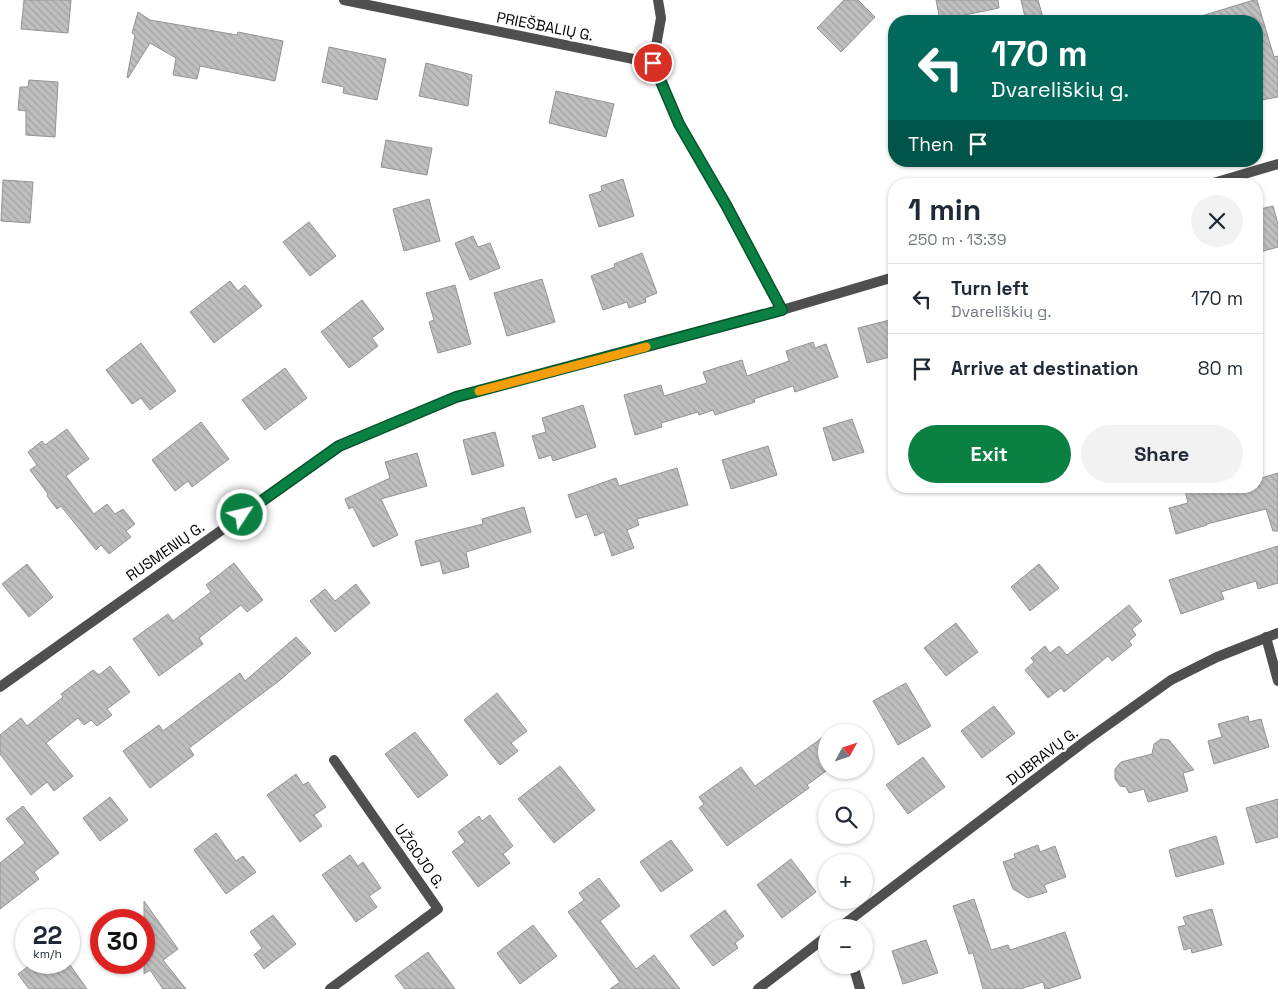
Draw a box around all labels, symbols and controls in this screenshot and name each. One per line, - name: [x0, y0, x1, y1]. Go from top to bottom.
- street label: PRIEŠBALIŲ G.: [495, 7, 595, 45]
- text: 170 m: [991, 32, 1088, 76]
- icon: left: [908, 35, 973, 100]
- pin: [632, 42, 674, 84]
- icon: arrive: [639, 49, 667, 77]
- text: Dvareliškių g.: [991, 75, 1129, 103]
- icon: arrive: [964, 130, 992, 158]
- text: Then: [908, 132, 954, 157]
- text: 1 min: [908, 190, 981, 229]
- button: close: [1191, 195, 1243, 247]
- text: 250 m · 13:39: [908, 229, 1006, 250]
- text: Turn left: [951, 276, 1029, 301]
- icon: left: [908, 285, 936, 313]
- text: 170 m: [1191, 286, 1243, 311]
- text: Dvareliškių g.: [951, 301, 1051, 322]
- icon: arrive: [908, 355, 936, 383]
- text: Arrive at destination: [951, 356, 1139, 381]
- text: 80 m: [1198, 356, 1243, 381]
- button: Exit: [908, 425, 1071, 483]
- button: Share: [1081, 425, 1243, 483]
- position arrow: [215, 488, 267, 540]
- street label: RUSMENIŲ G.: [122, 517, 208, 585]
- street label: DUBRAVŲ G.: [1002, 723, 1082, 789]
- north arrow: [818, 724, 872, 779]
- map controls: [818, 724, 873, 974]
- button: search: [818, 789, 873, 844]
- street label: UŽGOJO G.: [391, 820, 449, 892]
- button: +: [818, 854, 873, 909]
- speed limit sign: 30: [90, 909, 155, 974]
- text: 22: [33, 919, 62, 951]
- button: −: [818, 919, 873, 974]
- text: km/h: [33, 946, 62, 962]

